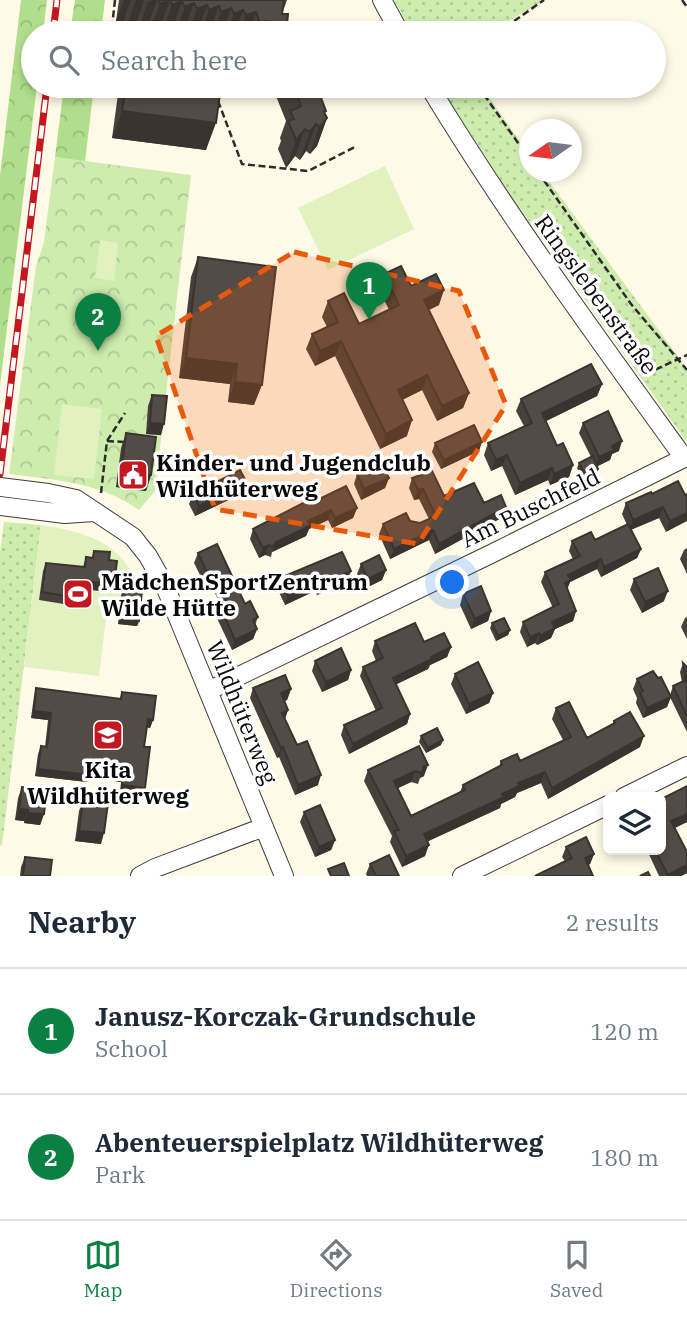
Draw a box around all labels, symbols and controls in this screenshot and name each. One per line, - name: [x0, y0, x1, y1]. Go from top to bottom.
- search box: [21, 21, 666, 98]
- icon: search: [45, 41, 83, 79]
- text: Search here: [101, 43, 247, 77]
- north arrow: [519, 119, 582, 182]
- street label: Ringslebenstraße: [529, 208, 665, 380]
- pin: 1: [346, 262, 392, 320]
- pin: 2: [75, 293, 121, 351]
- place label: Kinder- und Jugendclub Wildhüterweg: [156, 447, 431, 503]
- public building icon: Kinder- und Jugendclub Wildhüterweg: [116, 458, 150, 492]
- street label: Am Buschfeld: [456, 460, 604, 554]
- your location: [435, 565, 469, 599]
- place label: MädchenSportZentrum Wilde Hütte: [101, 566, 368, 622]
- sports icon: MädchenSportZentrum Wilde Hütte: [61, 577, 95, 611]
- street label: Wildhüterweg: [201, 636, 286, 789]
- school or university icon: Kita Wildhüterweg: [91, 718, 125, 752]
- place label: Kita Wildhüterweg: [27, 754, 190, 810]
- map controls: [603, 792, 666, 855]
- button: layers: [603, 792, 666, 855]
- text: Nearby: [28, 902, 136, 941]
- text: 2 results: [566, 907, 659, 937]
- text: Janusz-Korczak-Grundschule: [95, 999, 476, 1033]
- text: 1: [44, 1016, 58, 1046]
- text: 120 m: [590, 1016, 659, 1046]
- text: School: [95, 1033, 168, 1063]
- text: Abenteuerspielplatz Wildhüterweg: [95, 1125, 544, 1159]
- text: 2: [44, 1142, 58, 1172]
- text: 180 m: [590, 1142, 659, 1172]
- text: Park: [95, 1159, 145, 1189]
- tab: Map: [84, 1236, 122, 1302]
- tab: Directions: [290, 1236, 383, 1302]
- tab: Saved: [550, 1236, 603, 1302]

